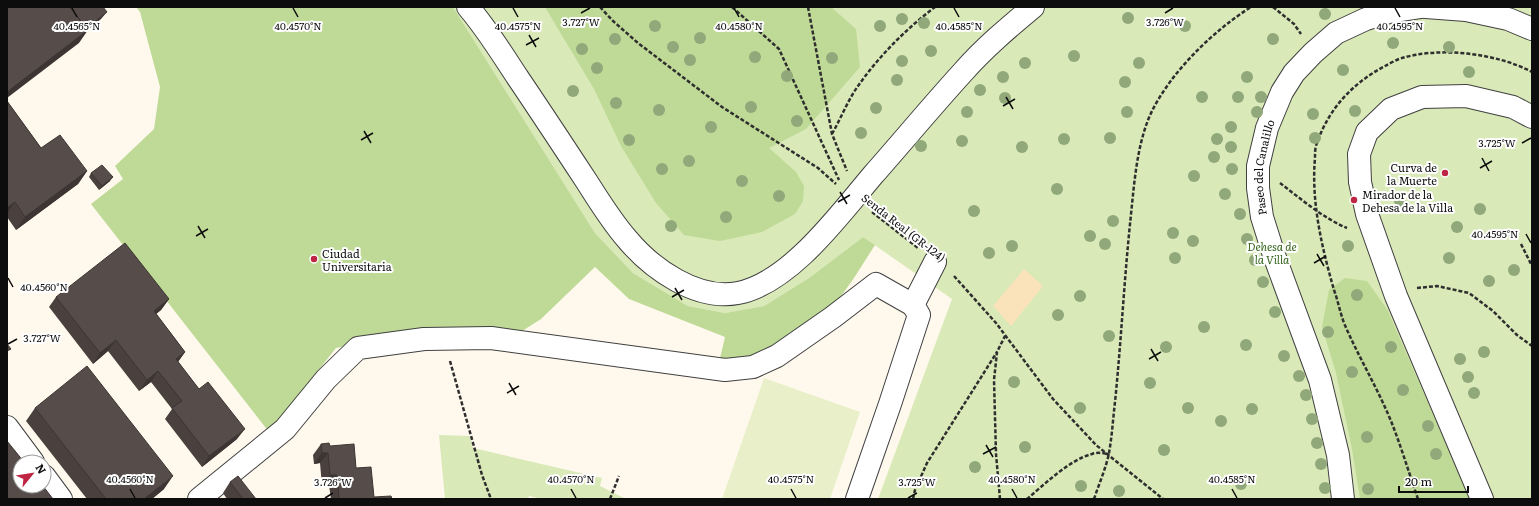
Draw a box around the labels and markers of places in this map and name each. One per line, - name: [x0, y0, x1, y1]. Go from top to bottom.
- place label: Curva de la Muerte: [1387, 159, 1437, 188]
- marker: Curva de la Muerte: [1440, 168, 1450, 178]
- place label: Mirador de la Dehesa de la Villa: [1362, 186, 1453, 215]
- marker: Mirador de la Dehesa de la Villa: [1349, 195, 1359, 205]
- place label: Ciudad Universitaria: [322, 245, 392, 274]
- marker: Ciudad Universitaria: [309, 254, 319, 264]

